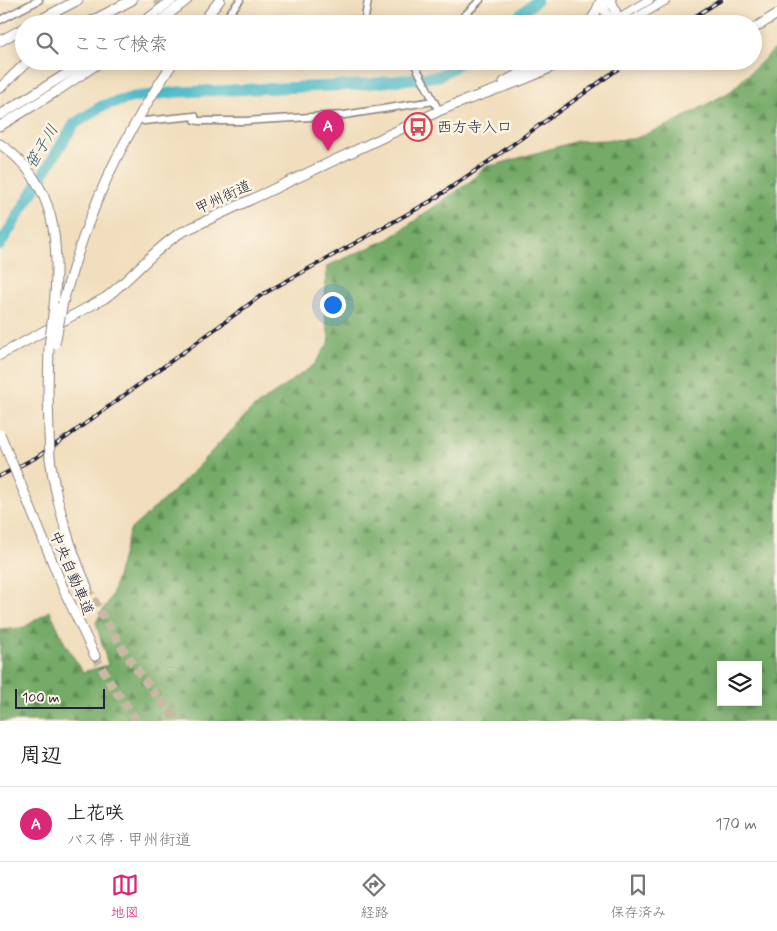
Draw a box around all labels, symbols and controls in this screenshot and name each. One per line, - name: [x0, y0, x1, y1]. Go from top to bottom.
- search box: [15, 15, 762, 70]
- icon: search: [33, 29, 61, 57]
- text: ここで検索: [73, 32, 168, 57]
- pin: A: [312, 110, 344, 151]
- bus stop icon: 西方寺入口: [403, 112, 433, 142]
- place label: 西方寺入口: [437, 118, 512, 138]
- water label: 笹子川: [21, 121, 64, 173]
- street label: 甲州街道: [192, 176, 255, 220]
- your location: [320, 292, 346, 318]
- street label: 中央自動車道: [44, 528, 98, 619]
- map controls: [717, 661, 762, 706]
- button: layers: [717, 661, 762, 706]
- scale bar: [15, 686, 105, 709]
- text: 100 m: [22, 689, 60, 707]
- text: 周辺: [20, 742, 62, 770]
- text: 上花咲: [67, 801, 124, 826]
- text: A: [31, 814, 41, 835]
- text: 170 m: [715, 814, 757, 835]
- text: バス停 · 甲州街道: [67, 830, 191, 851]
- tab: 地図: [111, 871, 139, 922]
- tab: 経路: [360, 871, 388, 922]
- tab: 保存済み: [610, 871, 666, 922]

